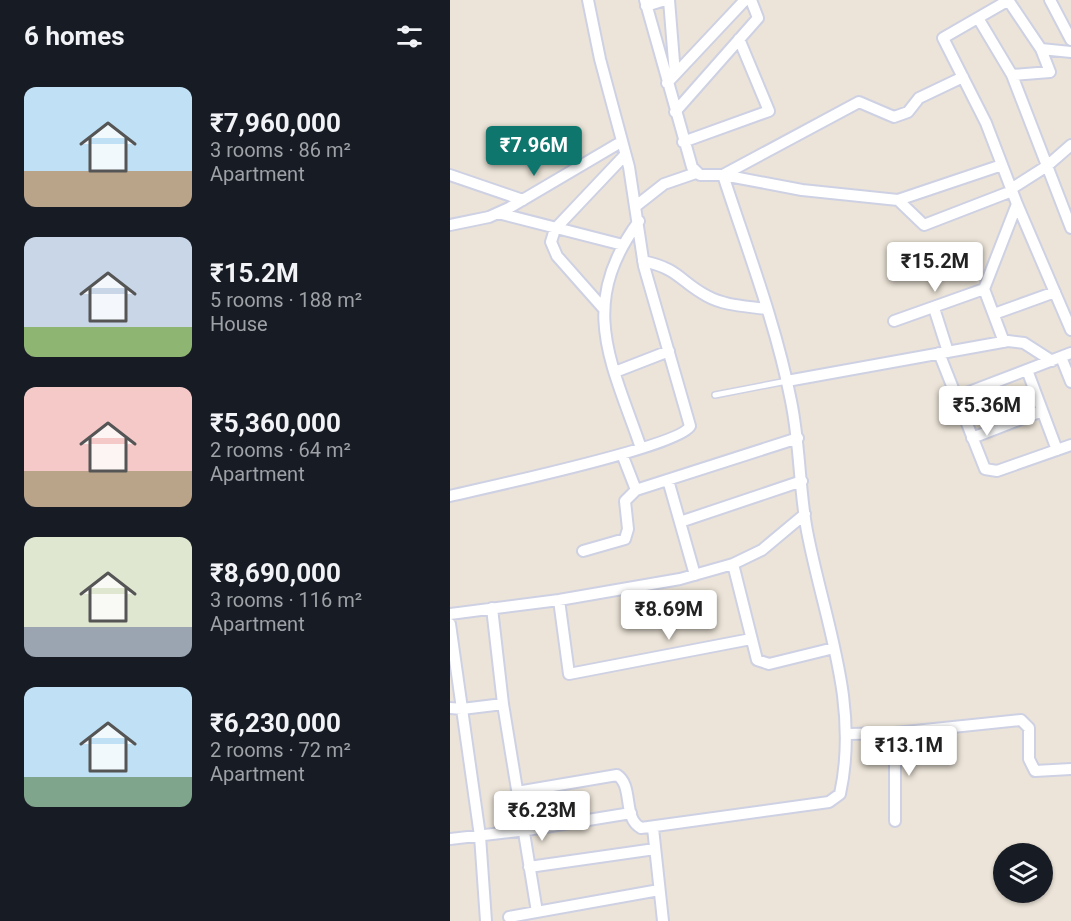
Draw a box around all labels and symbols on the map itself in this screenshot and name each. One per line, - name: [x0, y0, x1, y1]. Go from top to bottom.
- pin: ₹7.96M: [485, 126, 583, 177]
- pin: ₹15.2M: [886, 242, 984, 293]
- pin: ₹5.36M: [938, 386, 1036, 437]
- pin: ₹8.69M: [620, 590, 718, 641]
- pin: ₹13.1M: [860, 726, 958, 777]
- pin: ₹6.23M: [493, 791, 591, 842]

